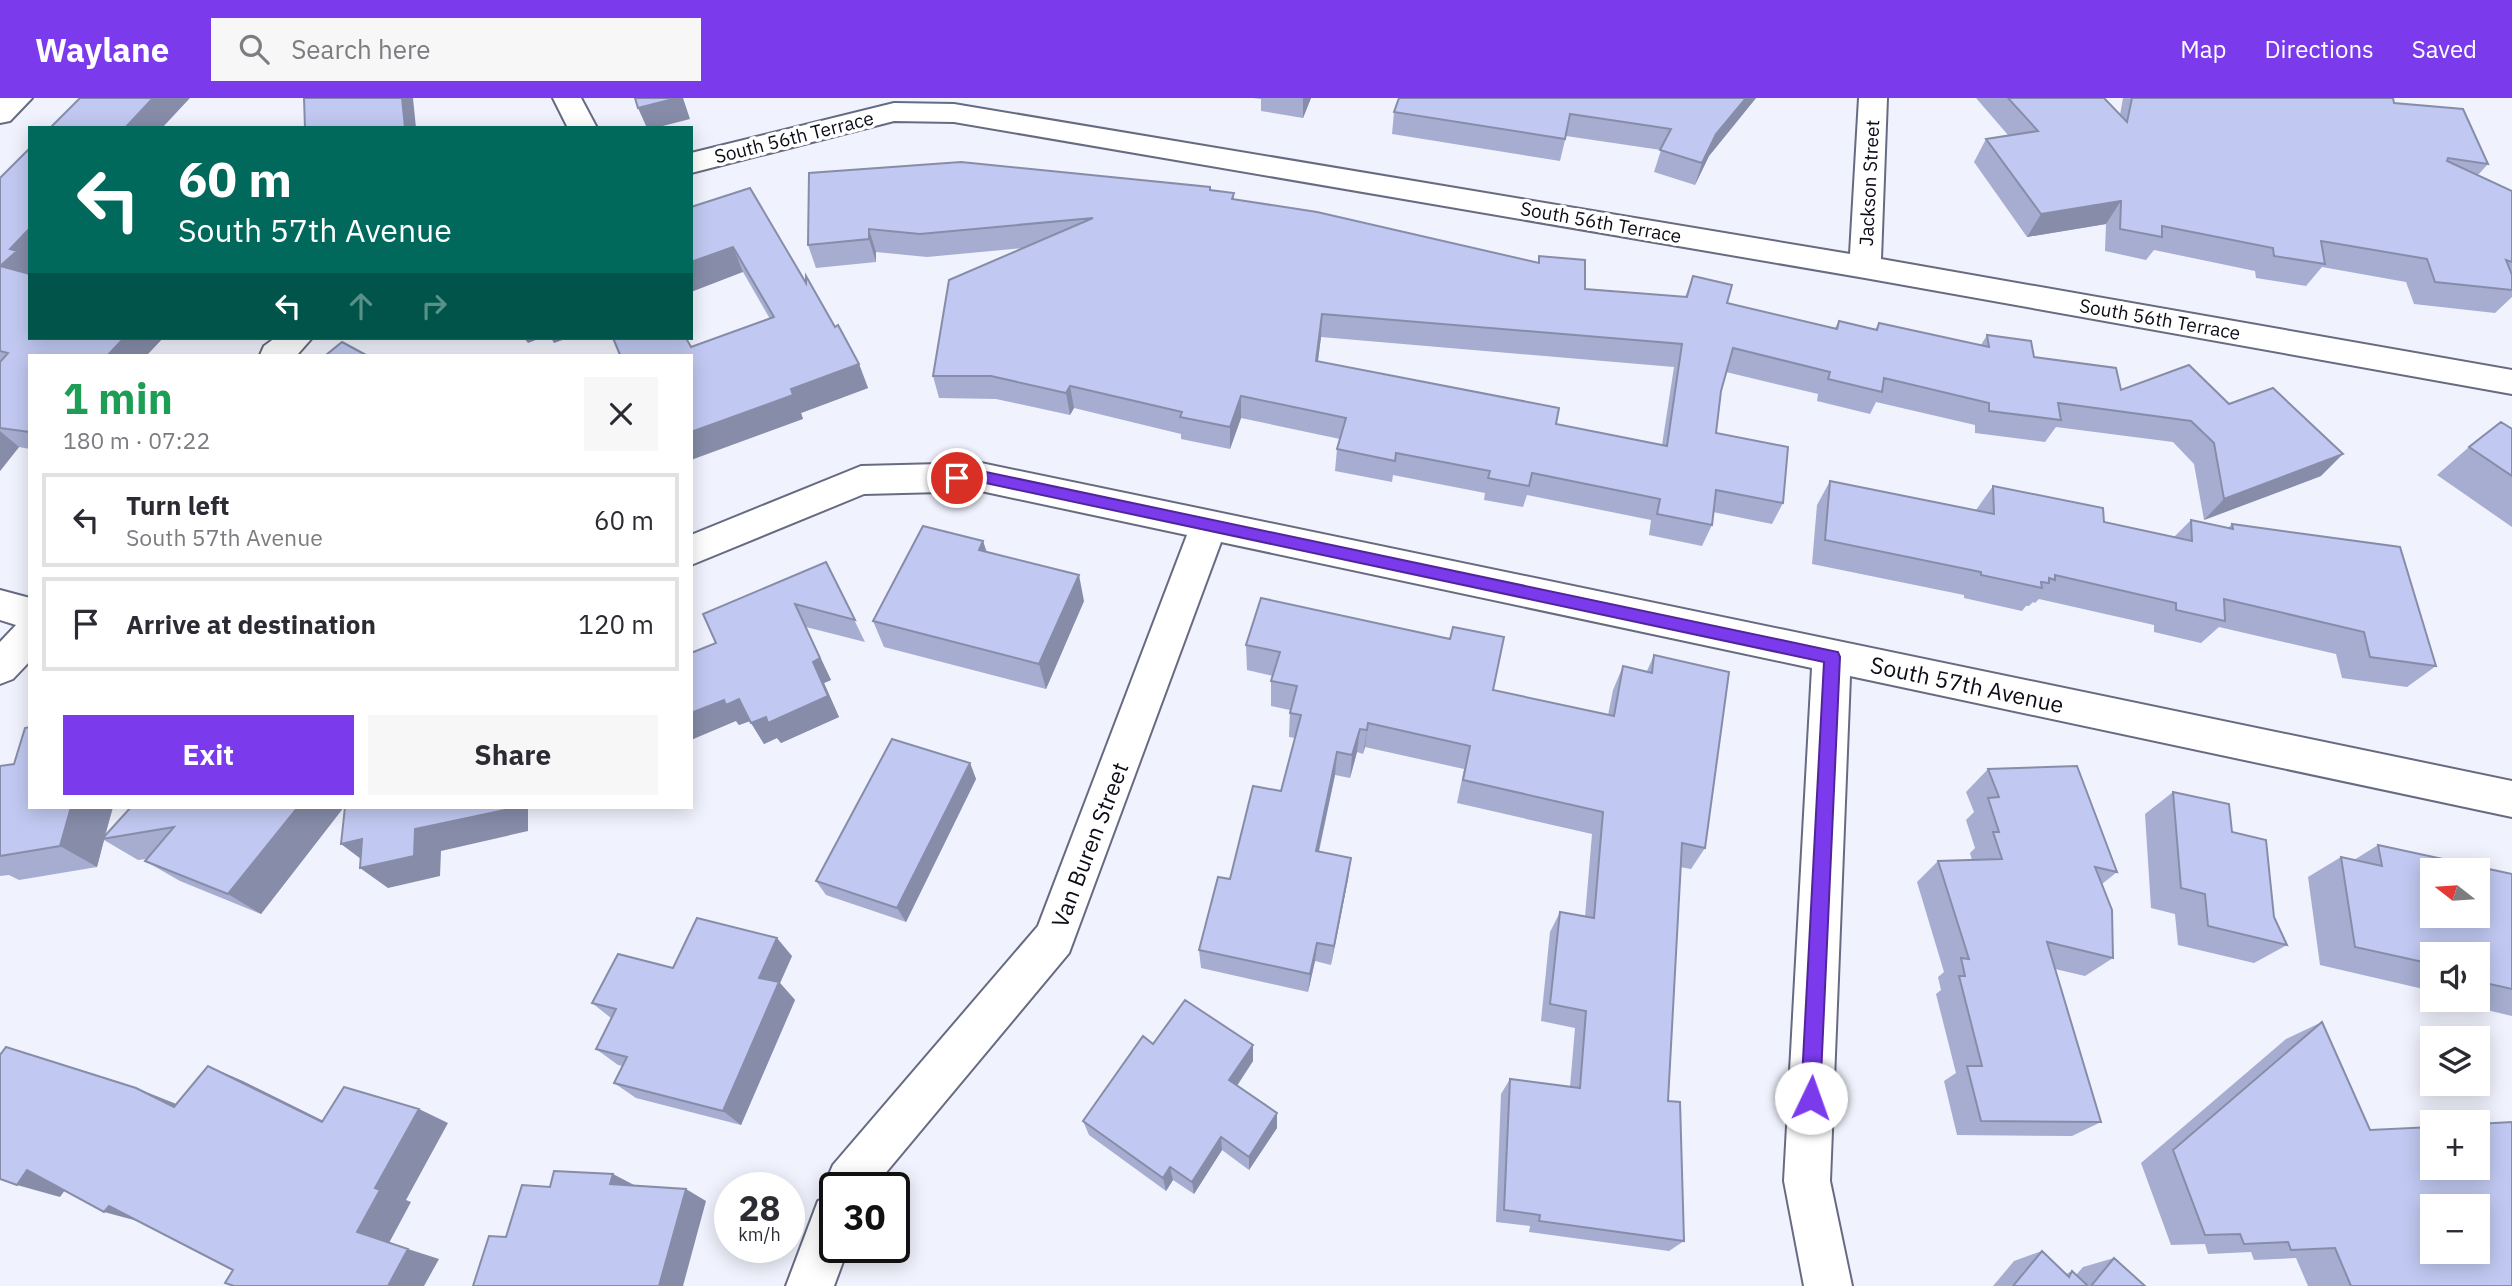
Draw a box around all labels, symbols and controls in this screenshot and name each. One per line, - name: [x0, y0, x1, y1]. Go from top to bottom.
- search box: [211, 18, 701, 81]
- text: Waylane: [35, 28, 169, 71]
- icon: search: [235, 30, 273, 68]
- text: Search here: [291, 32, 431, 66]
- text: Map: [2180, 33, 2226, 65]
- text: Directions: [2264, 33, 2374, 65]
- text: Saved: [2412, 33, 2477, 65]
- street label: South 56th Terrace: [712, 106, 876, 168]
- street label: Jackson Street: [1854, 119, 1884, 247]
- text: 60 m: [178, 147, 292, 210]
- icon: left: [63, 154, 154, 245]
- street label: South 56th Terrace: [1519, 196, 1683, 248]
- text: South 57th Avenue: [178, 209, 452, 251]
- icon: left: [269, 287, 307, 325]
- icon: ahead: [342, 287, 380, 325]
- icon: right: [415, 287, 453, 325]
- street label: South 56th Terrace: [2078, 293, 2242, 345]
- text: 1 min: [63, 371, 173, 426]
- button: close: [584, 377, 658, 451]
- text: 180 m · 07:22: [63, 425, 210, 455]
- pin: [927, 448, 987, 508]
- icon: arrive: [938, 459, 976, 497]
- text: Turn left: [126, 488, 229, 522]
- icon: left: [67, 501, 105, 539]
- text: 60 m: [594, 503, 654, 537]
- text: South 57th Avenue: [126, 522, 323, 552]
- icon: arrive: [67, 605, 105, 643]
- text: Arrive at destination: [126, 607, 376, 641]
- text: 120 m: [578, 607, 654, 641]
- street label: South 57th Avenue: [1868, 649, 2067, 719]
- button: Exit: [63, 715, 354, 795]
- button: Share: [368, 715, 658, 795]
- street label: Van Buren Street: [1044, 758, 1134, 932]
- north arrow: [2420, 858, 2490, 928]
- map controls: [2420, 858, 2490, 1264]
- button: sound: [2420, 942, 2490, 1012]
- button: layers: [2420, 1026, 2490, 1096]
- position arrow: [1774, 1061, 1848, 1135]
- button: +: [2420, 1110, 2490, 1180]
- speed limit sign: 30: [819, 1172, 910, 1263]
- text: 28: [738, 1185, 781, 1231]
- button: −: [2420, 1194, 2490, 1264]
- text: km/h: [738, 1223, 781, 1246]

